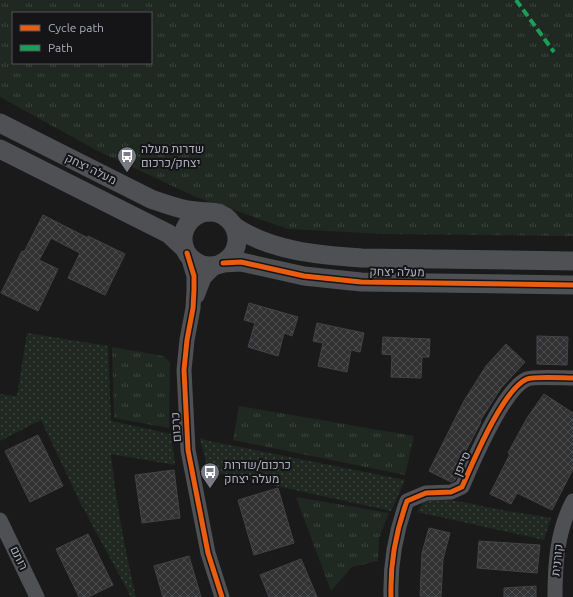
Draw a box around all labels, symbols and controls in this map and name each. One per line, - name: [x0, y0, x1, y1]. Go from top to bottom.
- legend: [12, 12, 152, 64]
- text: Cycle path: [48, 21, 104, 34]
- text: Path: [48, 41, 73, 54]
- place label: שדרות מעלה יצחק/כרכום: [141, 142, 204, 169]
- bus stop icon: שדרות מעלה יצחק/כרכום: [116, 145, 138, 173]
- street label: מעלה יצחק: [63, 151, 119, 187]
- street label: מעלה יצחק: [369, 265, 425, 278]
- street label: כרכום: [168, 412, 183, 442]
- street label: סייפן: [450, 449, 473, 478]
- place label: כרכום/שדרות מעלה יצחק: [224, 458, 291, 485]
- bus stop icon: כרכום/שדרות מעלה יצחק: [199, 461, 221, 489]
- street label: קורנית: [548, 543, 565, 577]
- street label: רותם: [8, 544, 31, 572]

